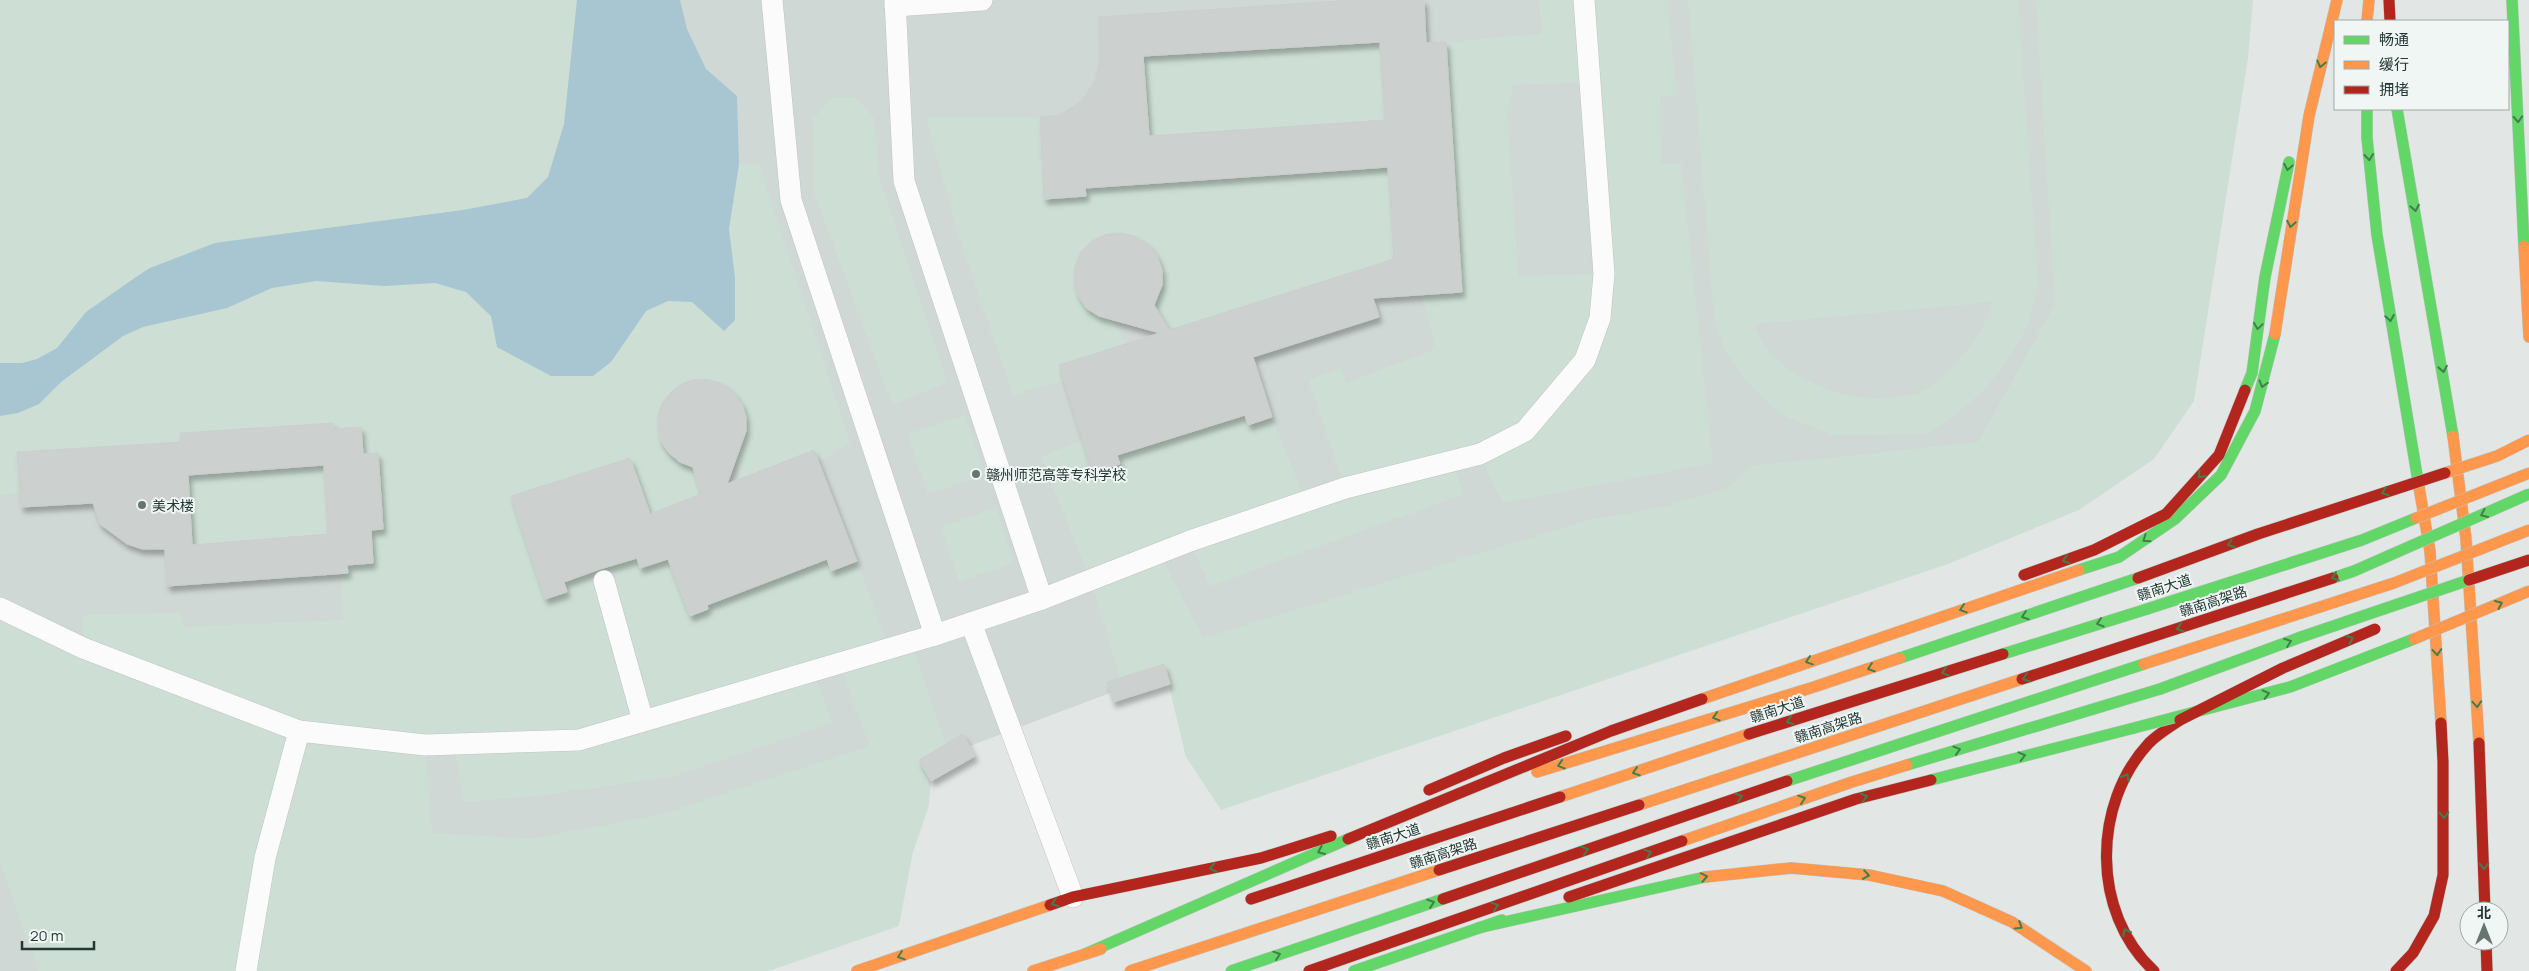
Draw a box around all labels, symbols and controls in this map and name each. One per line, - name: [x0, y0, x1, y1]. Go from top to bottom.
- legend: [2334, 20, 2509, 110]
- text: 畅通: [2379, 29, 2409, 50]
- text: 缓行: [2379, 54, 2409, 75]
- one-way arrow: [2316, 60, 2327, 69]
- text: 拥堵: [2379, 79, 2409, 100]
- one-way arrow: [2512, 115, 2523, 123]
- one-way arrow: [2363, 154, 2374, 162]
- one-way arrow: [2284, 163, 2294, 171]
- one-way arrow: [2409, 204, 2419, 213]
- one-way arrow: [2287, 220, 2297, 228]
- one-way arrow: [2385, 314, 2395, 323]
- one-way arrow: [2253, 323, 2264, 331]
- one-way arrow: [2437, 364, 2447, 373]
- one-way arrow: [2258, 379, 2268, 387]
- place label: 赣州师范高等专科学校: [986, 465, 1126, 484]
- marker: 赣州师范高等专科学校: [970, 468, 982, 480]
- one-way arrow: [2198, 470, 2207, 479]
- one-way arrow: [2381, 486, 2389, 496]
- place label: 美术楼: [152, 496, 194, 515]
- marker: 美术楼: [136, 499, 148, 511]
- one-way arrow: [2480, 507, 2489, 518]
- one-way arrow: [2143, 533, 2152, 542]
- one-way arrow: [2227, 538, 2236, 548]
- one-way arrow: [2062, 554, 2071, 564]
- street label: 赣南大道: [2134, 569, 2194, 605]
- one-way arrow: [2331, 571, 2339, 581]
- street label: 赣南高架路: [2177, 581, 2249, 621]
- one-way arrow: [2494, 600, 2503, 610]
- one-way arrow: [1959, 604, 1968, 614]
- one-way arrow: [2021, 610, 2030, 620]
- one-way arrow: [2096, 617, 2105, 627]
- one-way arrow: [2177, 622, 2185, 632]
- one-way arrow: [2345, 635, 2354, 646]
- one-way arrow: [2283, 638, 2291, 648]
- one-way arrow: [2432, 649, 2443, 657]
- one-way arrow: [1805, 655, 1814, 665]
- one-way arrow: [1867, 662, 1876, 672]
- one-way arrow: [1941, 666, 1950, 676]
- one-way arrow: [2022, 672, 2031, 682]
- one-way arrow: [2261, 689, 2269, 699]
- street label: 赣南大道: [1747, 691, 1807, 727]
- one-way arrow: [2471, 700, 2482, 708]
- street label: 赣南高架路: [1792, 707, 1864, 747]
- one-way arrow: [1712, 711, 1721, 721]
- one-way arrow: [1786, 715, 1795, 725]
- one-way arrow: [1952, 745, 1960, 755]
- one-way arrow: [2017, 752, 2025, 762]
- one-way arrow: [1557, 759, 1565, 769]
- one-way arrow: [1632, 766, 1640, 776]
- one-way arrow: [2119, 773, 2129, 782]
- one-way arrow: [1860, 792, 1869, 803]
- one-way arrow: [1734, 793, 1742, 803]
- one-way arrow: [1797, 795, 1805, 805]
- one-way arrow: [2439, 811, 2449, 819]
- street label: 赣南大道: [1363, 818, 1423, 854]
- street label: 赣南高架路: [1407, 833, 1479, 873]
- one-way arrow: [1317, 845, 1326, 856]
- one-way arrow: [1580, 846, 1589, 856]
- one-way arrow: [1644, 849, 1652, 859]
- one-way arrow: [1208, 862, 1217, 872]
- one-way arrow: [2478, 863, 2489, 871]
- one-way arrow: [1862, 869, 1870, 880]
- one-way arrow: [1700, 872, 1709, 882]
- one-way arrow: [1051, 898, 1059, 908]
- one-way arrow: [1426, 898, 1435, 908]
- north arrow: [2459, 901, 2509, 951]
- one-way arrow: [1490, 902, 1499, 912]
- text: 北: [2477, 903, 2491, 922]
- scale bar: [22, 918, 95, 950]
- one-way arrow: [2014, 920, 2023, 930]
- text: 20 m: [30, 925, 63, 946]
- one-way arrow: [2122, 928, 2132, 937]
- one-way arrow: [897, 950, 905, 960]
- one-way arrow: [1273, 951, 1281, 961]

